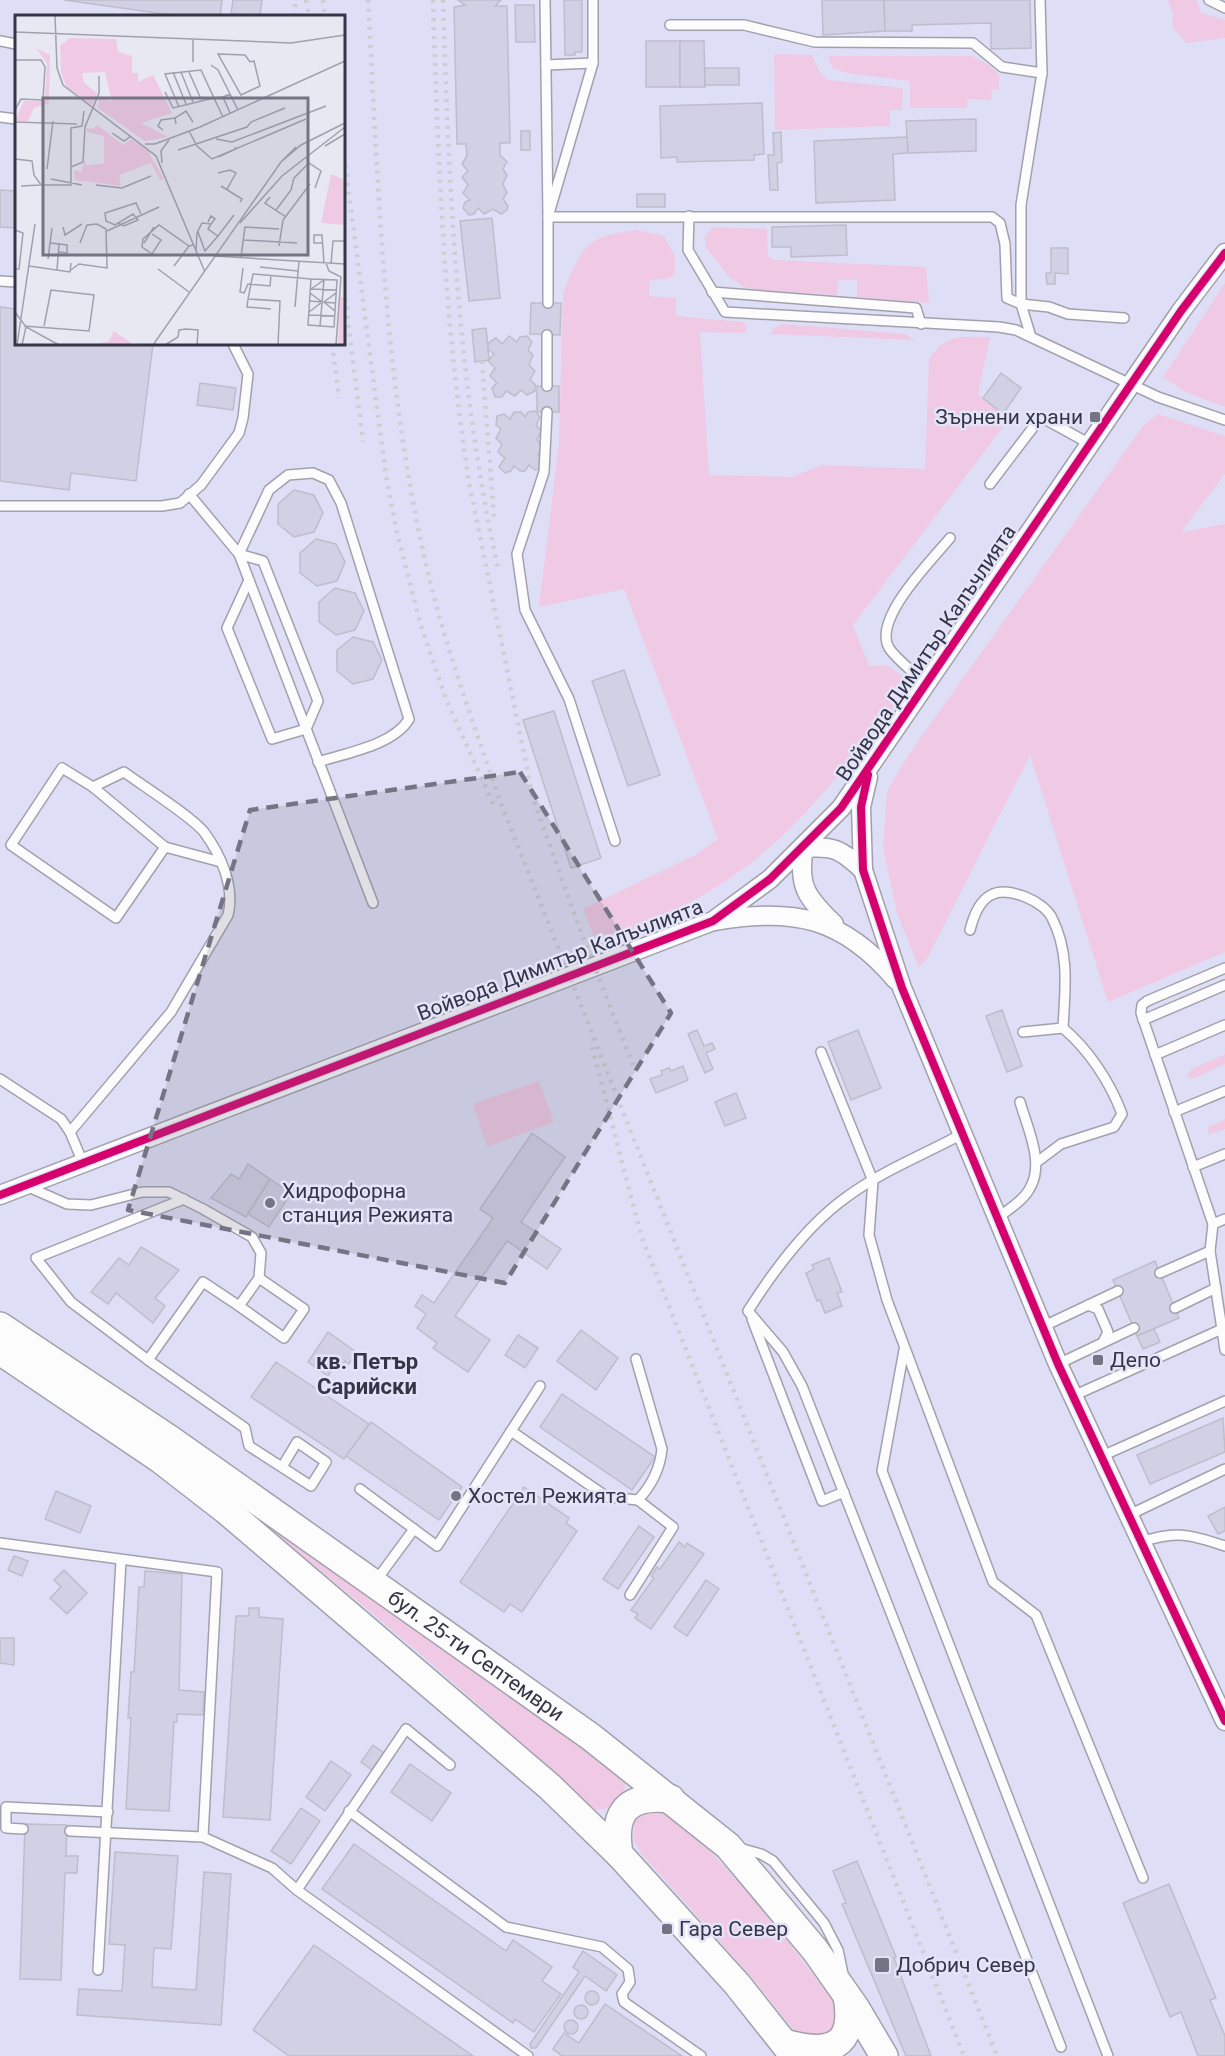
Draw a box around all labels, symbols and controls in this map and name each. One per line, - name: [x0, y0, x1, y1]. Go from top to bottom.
- inset map: [15, 15, 345, 345]
- place label: Зърнени храни: [935, 405, 1083, 429]
- marker: Зърнени храни: [1088, 410, 1102, 424]
- street label: Войвода Димитър Калъчлията: [831, 520, 1021, 786]
- street label: Войвода Димитър Калъчлията: [414, 894, 706, 1026]
- place label: Хидрофорна станция Режията: [282, 1179, 453, 1227]
- marker: Хидрофорна станция Режията: [263, 1196, 277, 1210]
- place label: Депо: [1110, 1348, 1161, 1372]
- district label: кв. Петър Сарийски: [316, 1349, 418, 1399]
- marker: Депо: [1091, 1353, 1105, 1367]
- place label: Хостел Режията: [468, 1484, 627, 1508]
- marker: Хостел Режията: [449, 1489, 463, 1503]
- street label: бул. 25-ти Септември: [383, 1585, 569, 1726]
- place label: Гара Север: [679, 1917, 788, 1941]
- marker: Гара Север: [660, 1922, 674, 1936]
- place label: Добрич Север: [896, 1953, 1036, 1977]
- marker: Добрич Север: [873, 1956, 891, 1974]

